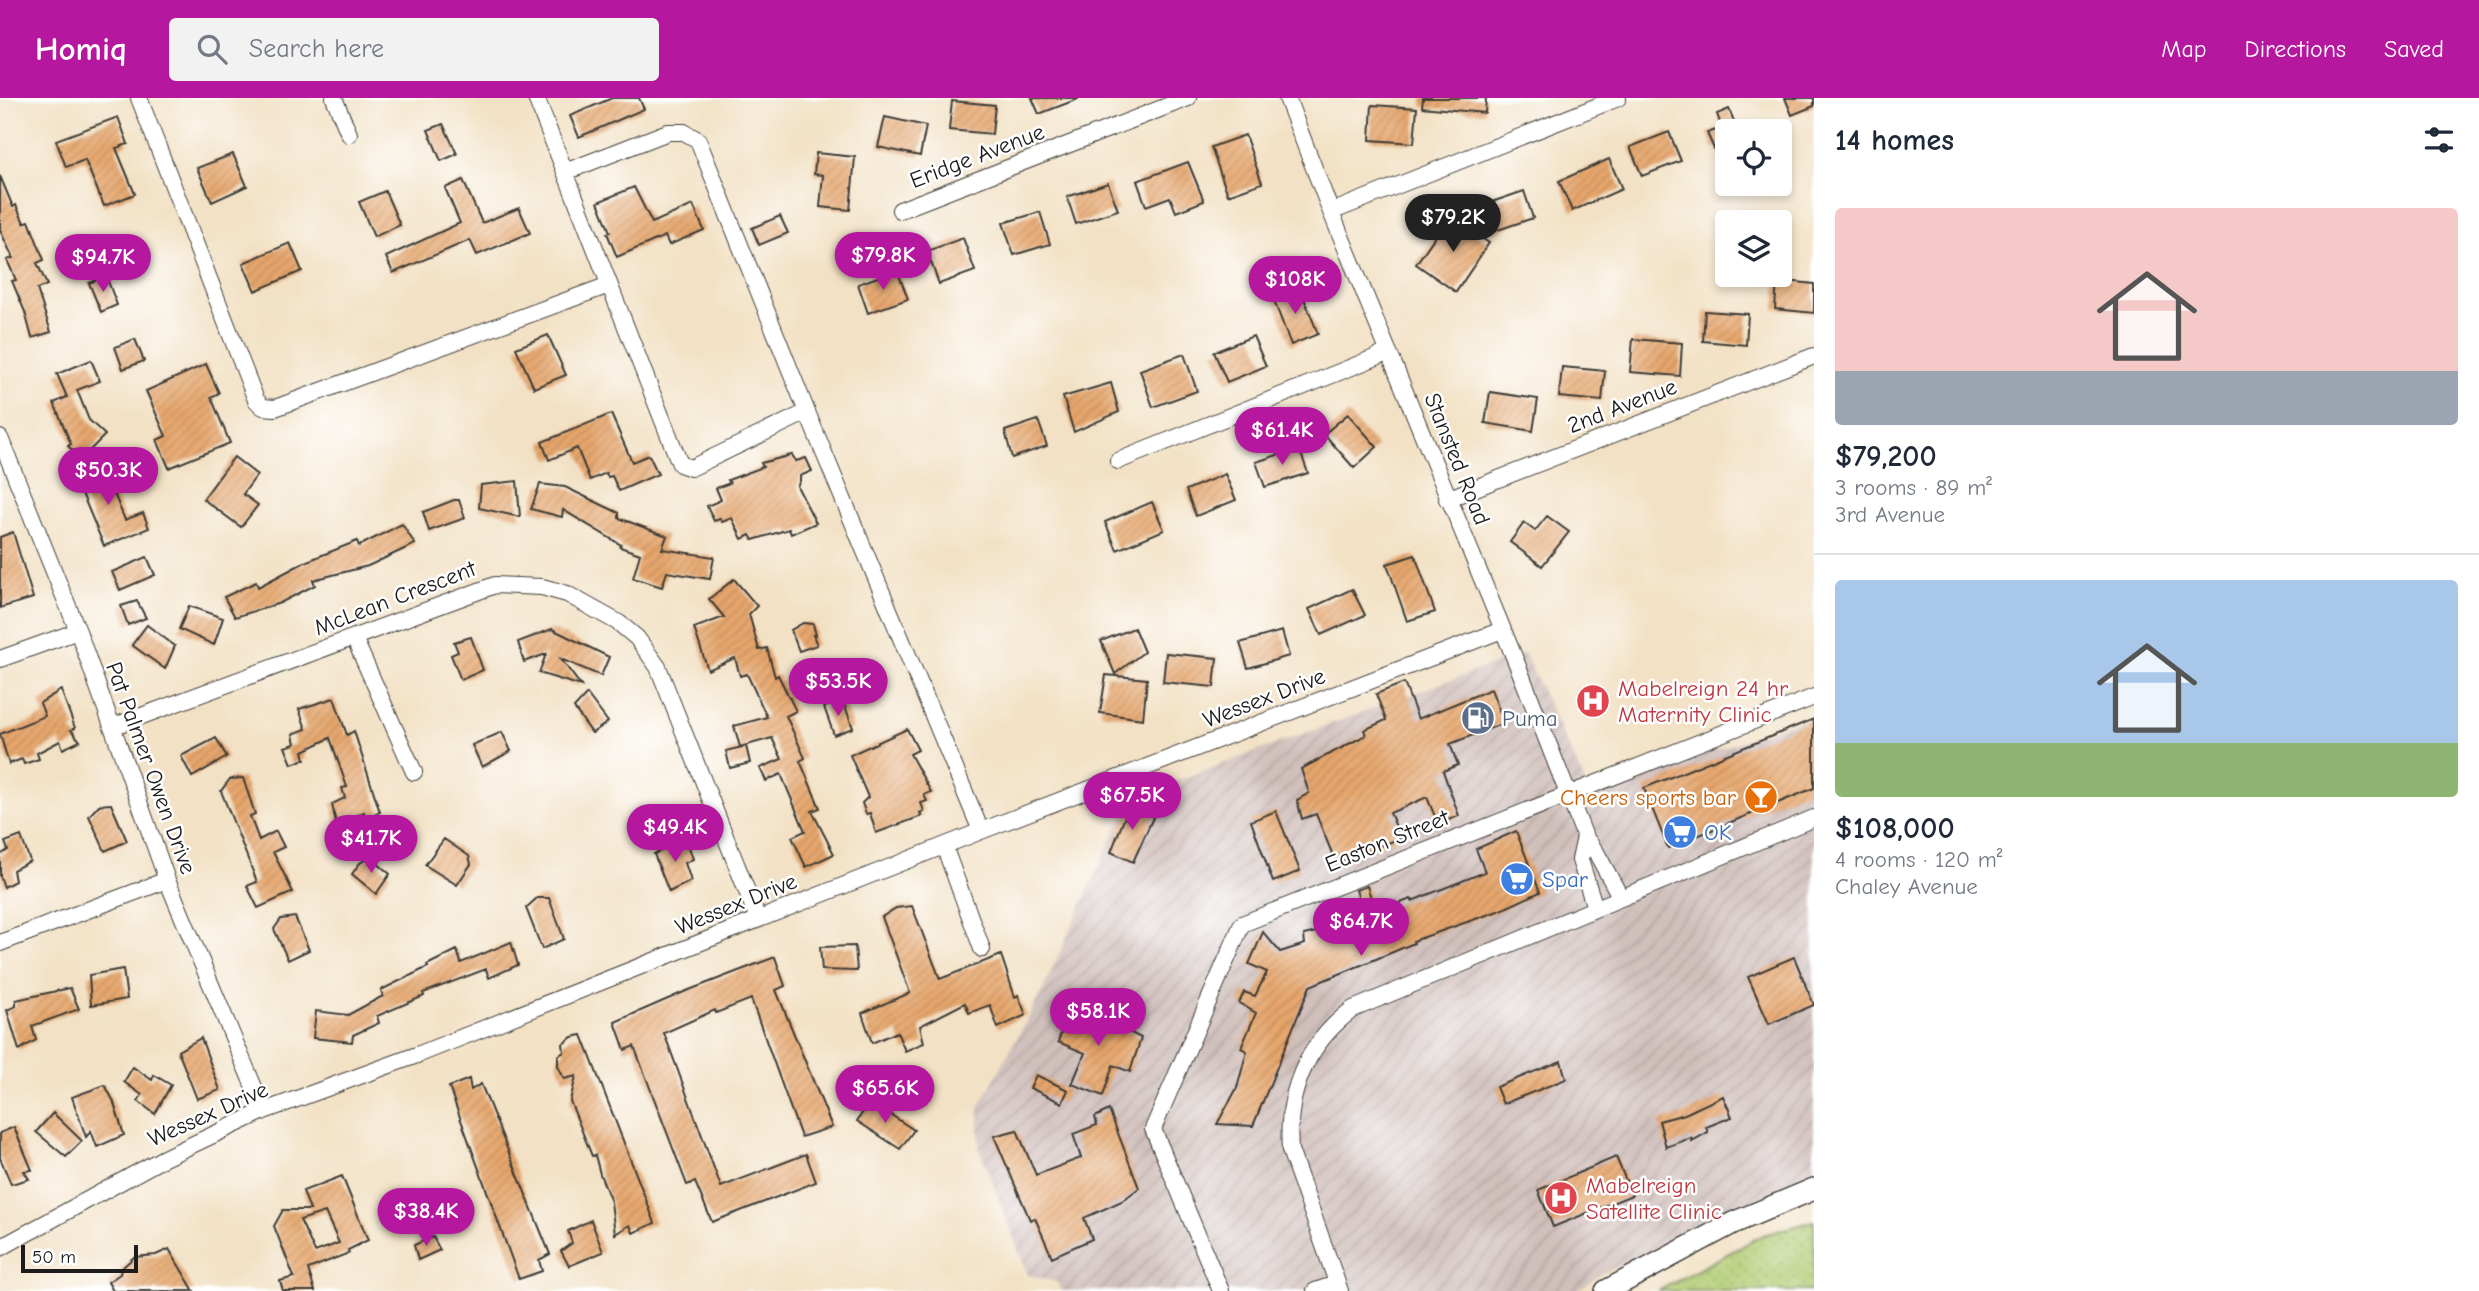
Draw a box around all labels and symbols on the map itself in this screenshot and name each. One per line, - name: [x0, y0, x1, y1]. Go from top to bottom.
- street label: Eridge Avenue: [906, 118, 1048, 194]
- pin: $79.2K: [1396, 194, 1510, 254]
- pin: $79.8K: [826, 232, 940, 292]
- pin: $94.7K: [46, 234, 160, 294]
- pin: $108K: [1246, 256, 1344, 316]
- street label: 2nd Avenue: [1564, 373, 1680, 439]
- street label: Stansted Road: [1418, 389, 1496, 529]
- pin: $61.4K: [1225, 408, 1339, 467]
- pin: $50.3K: [51, 448, 165, 507]
- street label: McLean Crescent: [310, 554, 481, 641]
- street label: Pat Palmer Owen Drive: [100, 658, 202, 878]
- pin: $53.5K: [781, 658, 895, 718]
- street label: Wessex Drive: [1199, 662, 1329, 734]
- place label: Mabelreign 24 hr Maternity Clinic: [1618, 675, 1789, 728]
- hospital icon: Mabelreign 24 hr Maternity Clinic: [1574, 682, 1612, 720]
- fuel station icon: Puma: [1459, 699, 1497, 737]
- place label: Puma: [1502, 705, 1558, 732]
- pin: $67.5K: [1075, 772, 1189, 832]
- bar icon: Cheers sports bar: [1742, 778, 1780, 816]
- place label: Cheers sports bar: [1560, 784, 1737, 811]
- street label: Easton Street: [1321, 803, 1454, 878]
- pin: $49.4K: [618, 804, 732, 864]
- supermarket icon: OK: [1661, 813, 1699, 851]
- pin: $41.7K: [314, 816, 428, 875]
- place label: OK: [1704, 819, 1732, 846]
- supermarket icon: Spar: [1498, 860, 1536, 898]
- place label: Spar: [1542, 866, 1589, 893]
- street label: Wessex Drive: [671, 867, 801, 941]
- pin: $64.7K: [1304, 898, 1418, 958]
- pin: $58.1K: [1041, 988, 1155, 1048]
- pin: $65.6K: [828, 1066, 942, 1125]
- street label: Wessex Drive: [144, 1076, 272, 1152]
- place label: Mabelreign Satellite Clinic: [1586, 1172, 1722, 1225]
- hospital icon: Mabelreign Satellite Clinic: [1542, 1179, 1580, 1217]
- pin: $38.4K: [369, 1188, 483, 1248]
- scale bar: [21, 1242, 138, 1274]

